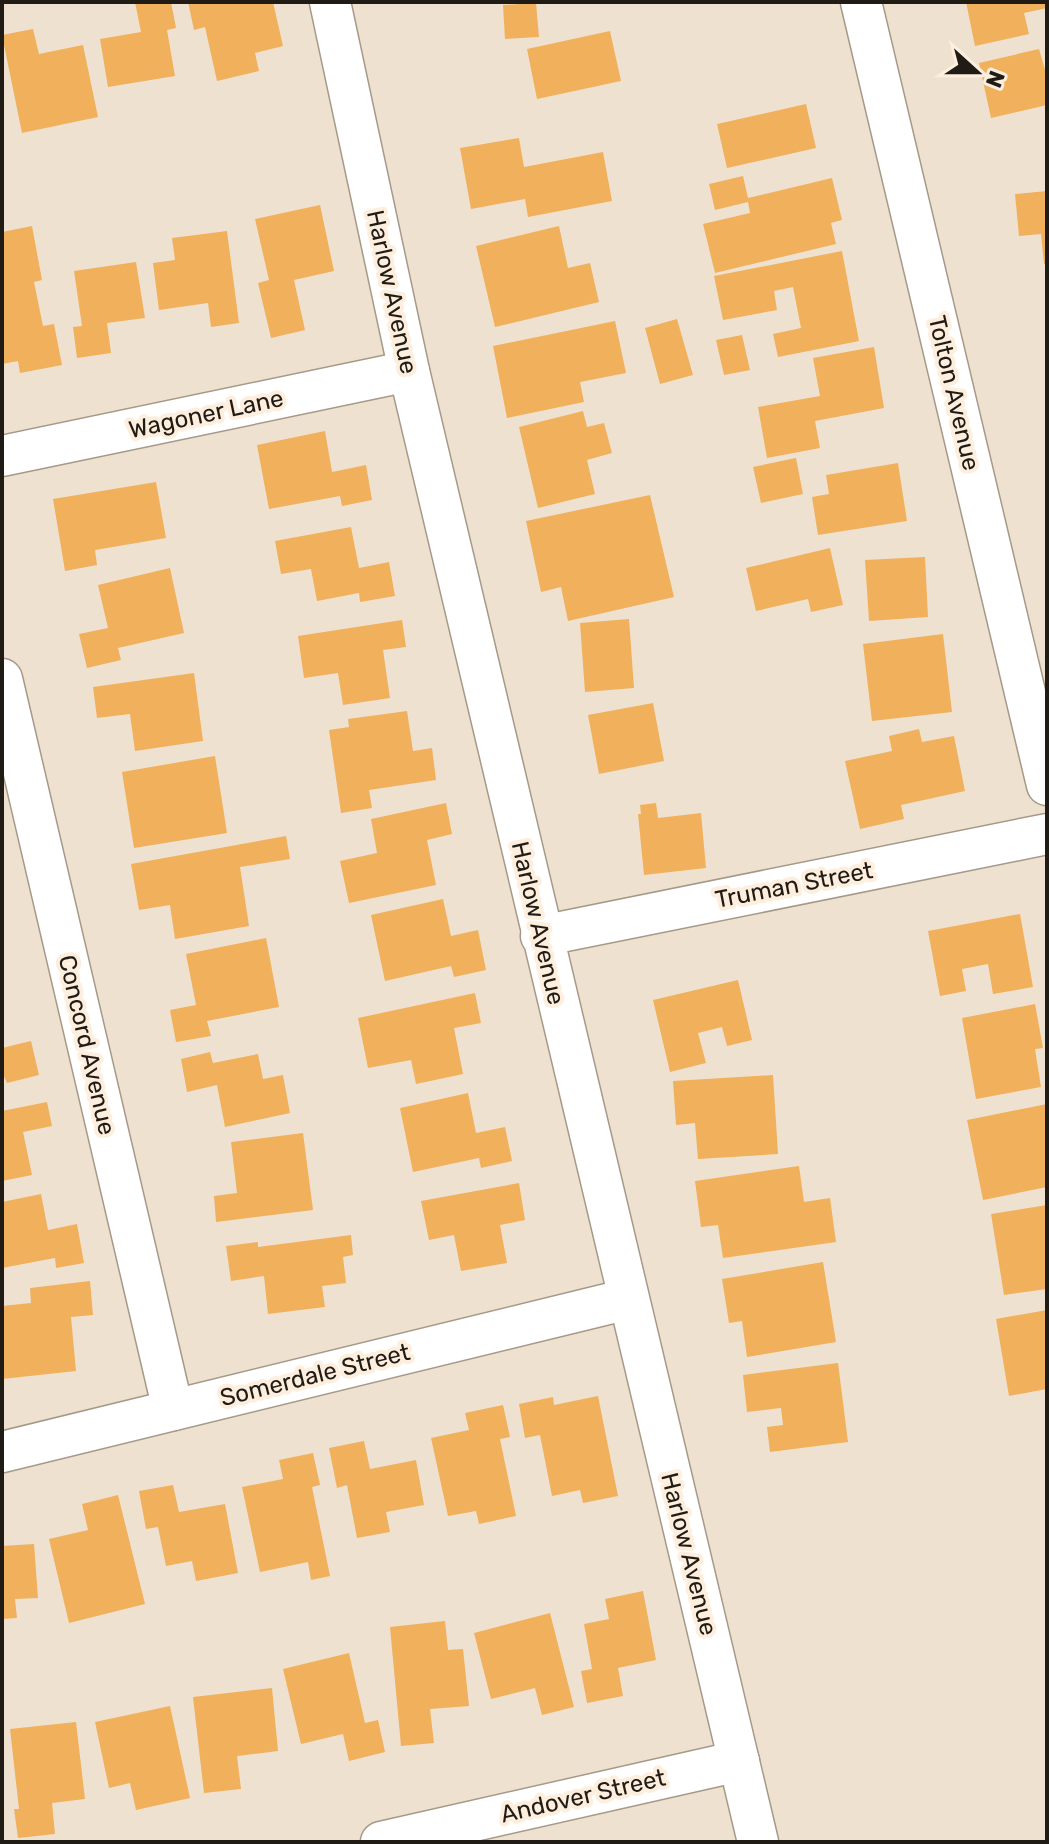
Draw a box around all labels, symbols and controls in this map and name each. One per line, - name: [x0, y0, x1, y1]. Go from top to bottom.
- north arrow: [937, 32, 1017, 112]
- text: N: [980, 67, 1011, 91]
- street label: Harlow Avenue: [361, 208, 423, 376]
- street label: Tolton Avenue: [923, 313, 985, 473]
- street label: Wagoner Lane: [126, 384, 286, 444]
- street label: Harlow Avenue: [506, 839, 570, 1007]
- street label: Truman Street: [713, 856, 875, 914]
- street label: Concord Avenue: [53, 952, 121, 1138]
- street label: Somerdale Street: [217, 1338, 413, 1412]
- street label: Harlow Avenue: [655, 1470, 723, 1638]
- street label: Andover Street: [498, 1763, 668, 1829]

